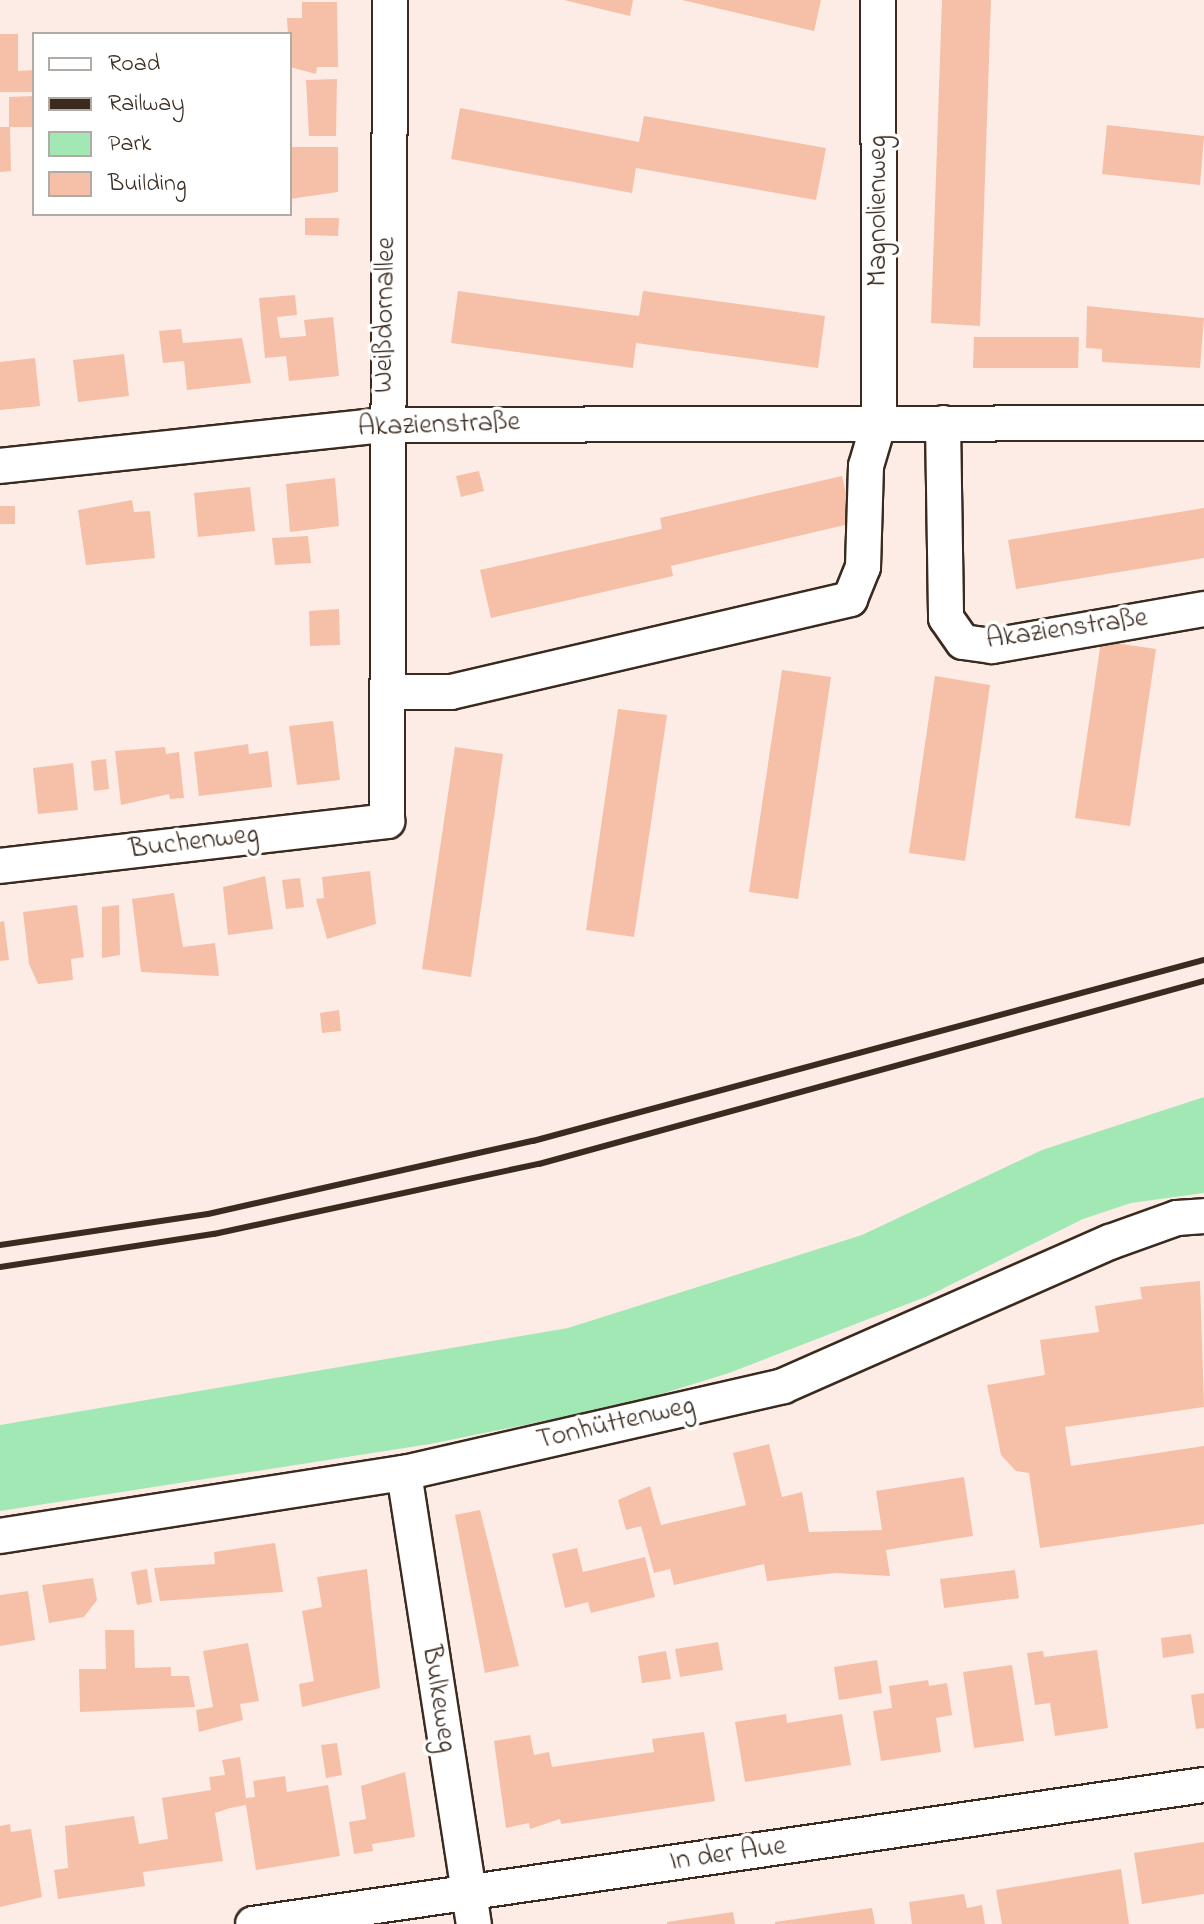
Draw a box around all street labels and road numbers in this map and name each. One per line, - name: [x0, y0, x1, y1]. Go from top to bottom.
- street label: Magnolienweg: [862, 135, 896, 287]
- street label: Weißdornallee: [368, 237, 404, 393]
- street label: Akazienstraße: [357, 406, 521, 446]
- street label: Akazienstraße: [984, 602, 1150, 658]
- street label: Buchenweg: [127, 818, 261, 868]
- street label: Tonhüttenweg: [534, 1389, 698, 1459]
- street label: Bulkeweg: [413, 1643, 463, 1755]
- street label: In der Aue: [668, 1830, 788, 1880]

